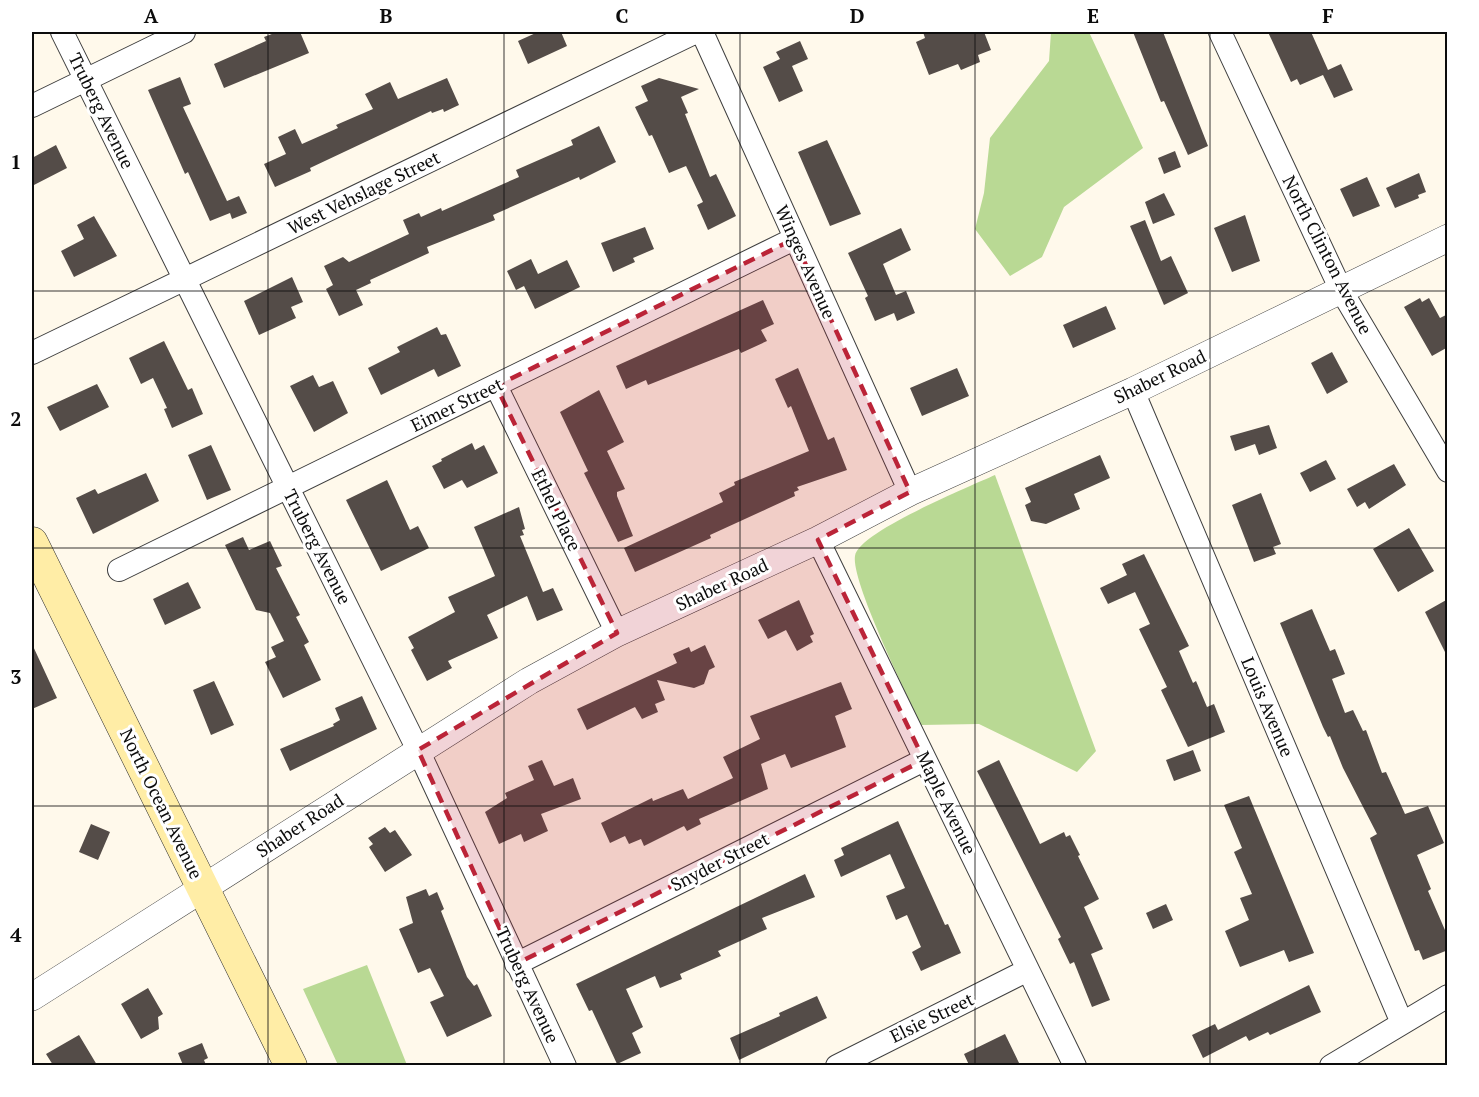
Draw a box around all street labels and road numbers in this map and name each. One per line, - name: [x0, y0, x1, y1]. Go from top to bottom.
- street label: Truberg Avenue: [63, 49, 140, 172]
- street label: West Vehslage Street: [283, 145, 444, 239]
- street label: North Clinton Avenue: [1277, 171, 1378, 338]
- street label: Winges Avenue: [770, 201, 842, 322]
- street label: Shaber Road: [1110, 343, 1210, 409]
- street label: Eimer Street: [406, 371, 507, 437]
- street label: Ethel Place: [527, 464, 587, 555]
- street label: Truberg Avenue: [279, 485, 357, 608]
- street label: Shaber Road: [671, 552, 772, 616]
- street label: Louis Avenue: [1236, 653, 1300, 760]
- street label: North Ocean Avenue: [115, 724, 209, 883]
- street label: Maple Avenue: [911, 747, 982, 858]
- street label: Shaber Road: [251, 788, 348, 862]
- street label: Snyder Street: [666, 826, 773, 896]
- street label: Truberg Avenue: [490, 922, 565, 1047]
- street label: Elsie Street: [886, 986, 978, 1048]

